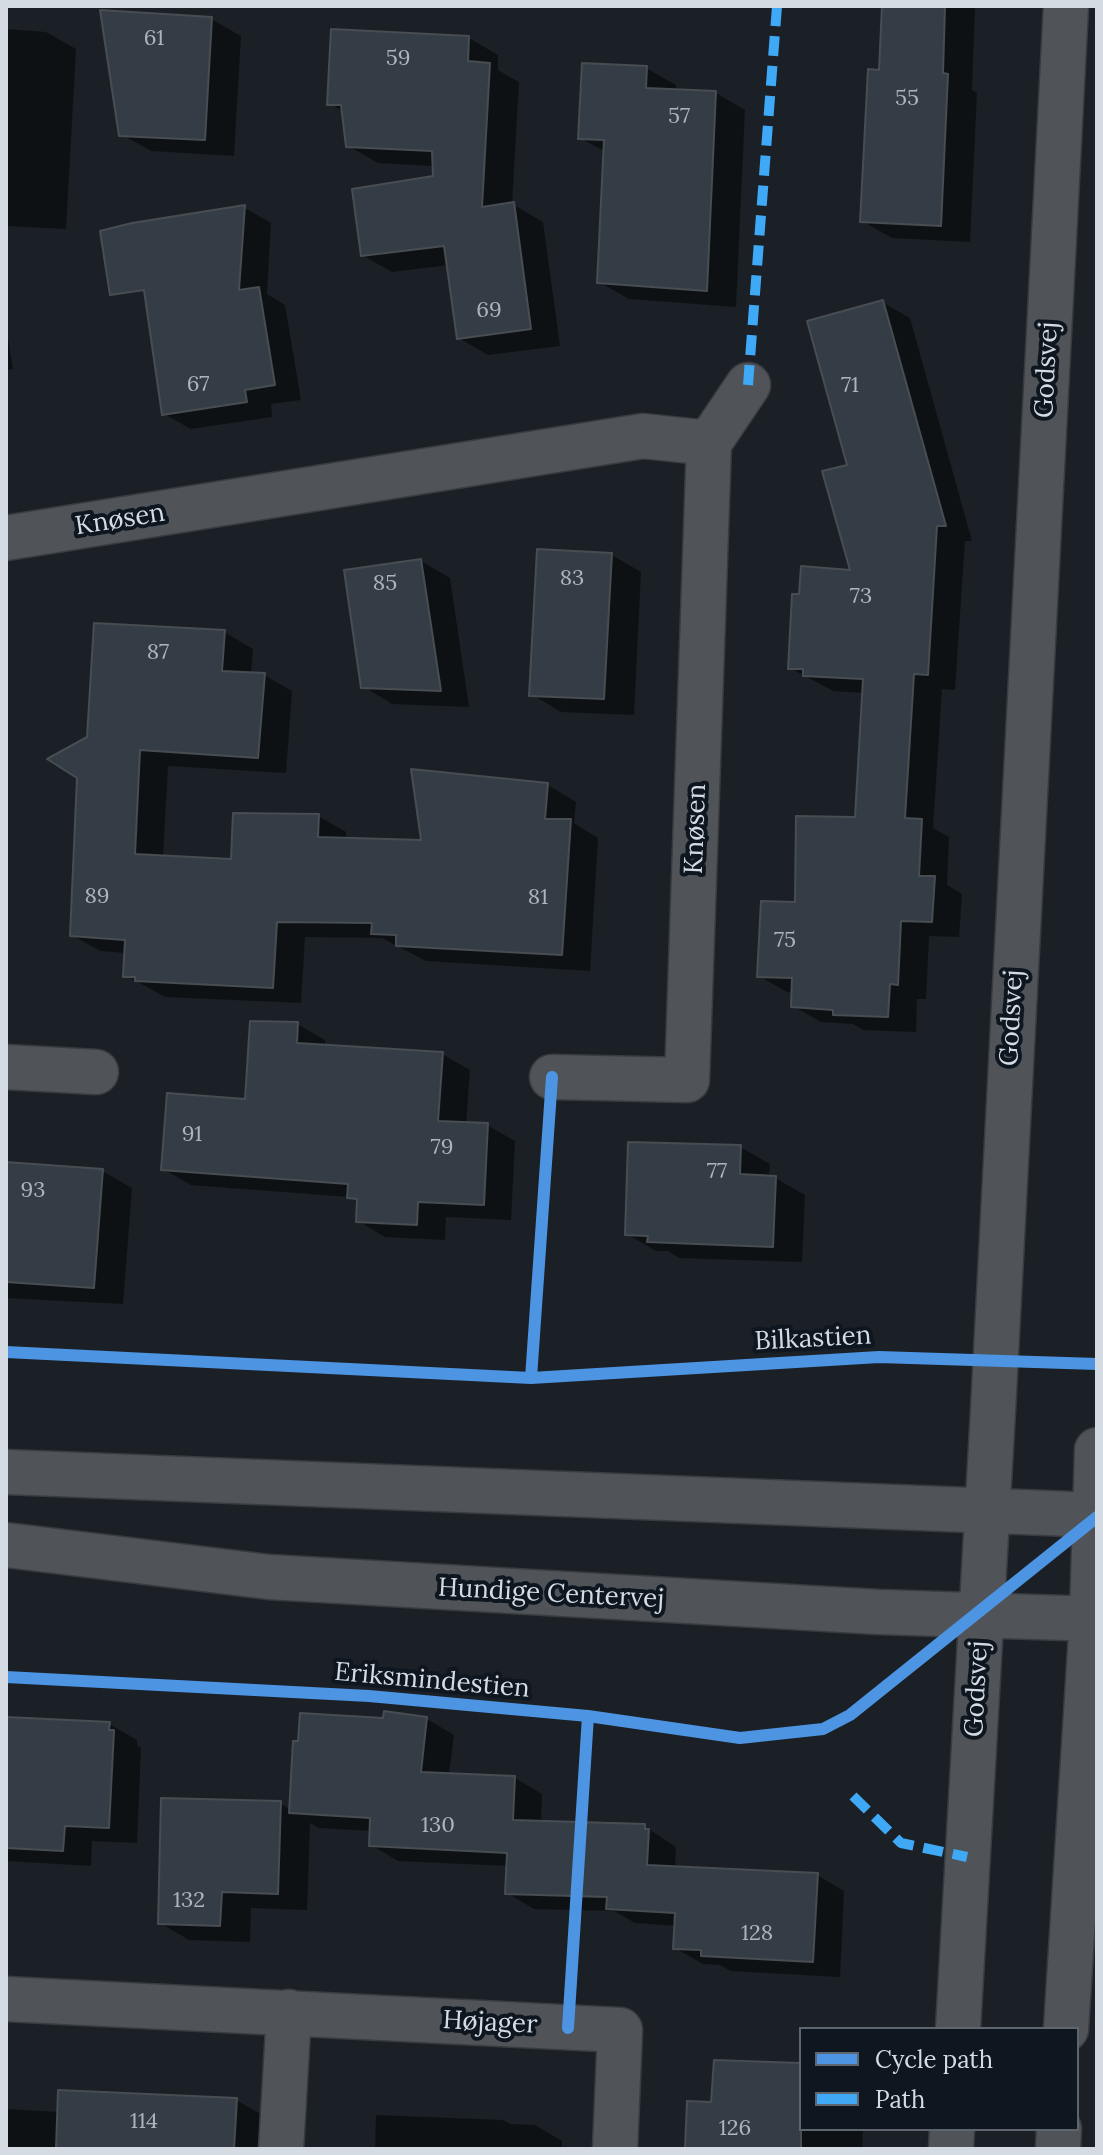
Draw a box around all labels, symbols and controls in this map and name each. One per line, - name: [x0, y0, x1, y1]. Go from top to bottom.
- house number: 61: [144, 26, 164, 52]
- house number: 59: [386, 46, 410, 72]
- house number: 55: [895, 86, 919, 112]
- house number: 57: [668, 104, 690, 130]
- house number: 69: [476, 298, 502, 324]
- street label: Godsvej: [1029, 321, 1065, 419]
- house number: 67: [187, 372, 209, 398]
- house number: 71: [841, 373, 859, 399]
- street label: Knøsen: [73, 498, 167, 542]
- house number: 83: [560, 566, 584, 592]
- house number: 85: [373, 571, 397, 597]
- house number: 73: [850, 584, 872, 610]
- house number: 87: [147, 640, 169, 666]
- street label: Knøsen: [679, 783, 713, 875]
- house number: 89: [85, 884, 109, 910]
- house number: 81: [528, 885, 548, 911]
- house number: 75: [774, 928, 796, 954]
- street label: Godsvej: [994, 969, 1030, 1067]
- house number: 91: [182, 1122, 202, 1148]
- house number: 79: [431, 1135, 453, 1161]
- house number: 77: [707, 1159, 727, 1185]
- house number: 93: [21, 1178, 45, 1204]
- street label: Bilkastien: [754, 1320, 872, 1358]
- street label: Hundige Centervej: [437, 1572, 665, 1616]
- street label: Godsvej: [959, 1640, 995, 1738]
- street label: Eriksmindestien: [333, 1657, 531, 1705]
- house number: 130: [421, 1813, 455, 1839]
- house number: 132: [173, 1888, 205, 1914]
- house number: 128: [741, 1921, 773, 1947]
- street label: Højager: [442, 2005, 538, 2041]
- legend: [799, 2027, 1079, 2131]
- text: Cycle path: [875, 2044, 993, 2075]
- text: Path: [875, 2084, 925, 2115]
- house number: 114: [130, 2109, 158, 2135]
- house number: 126: [719, 2116, 751, 2142]

